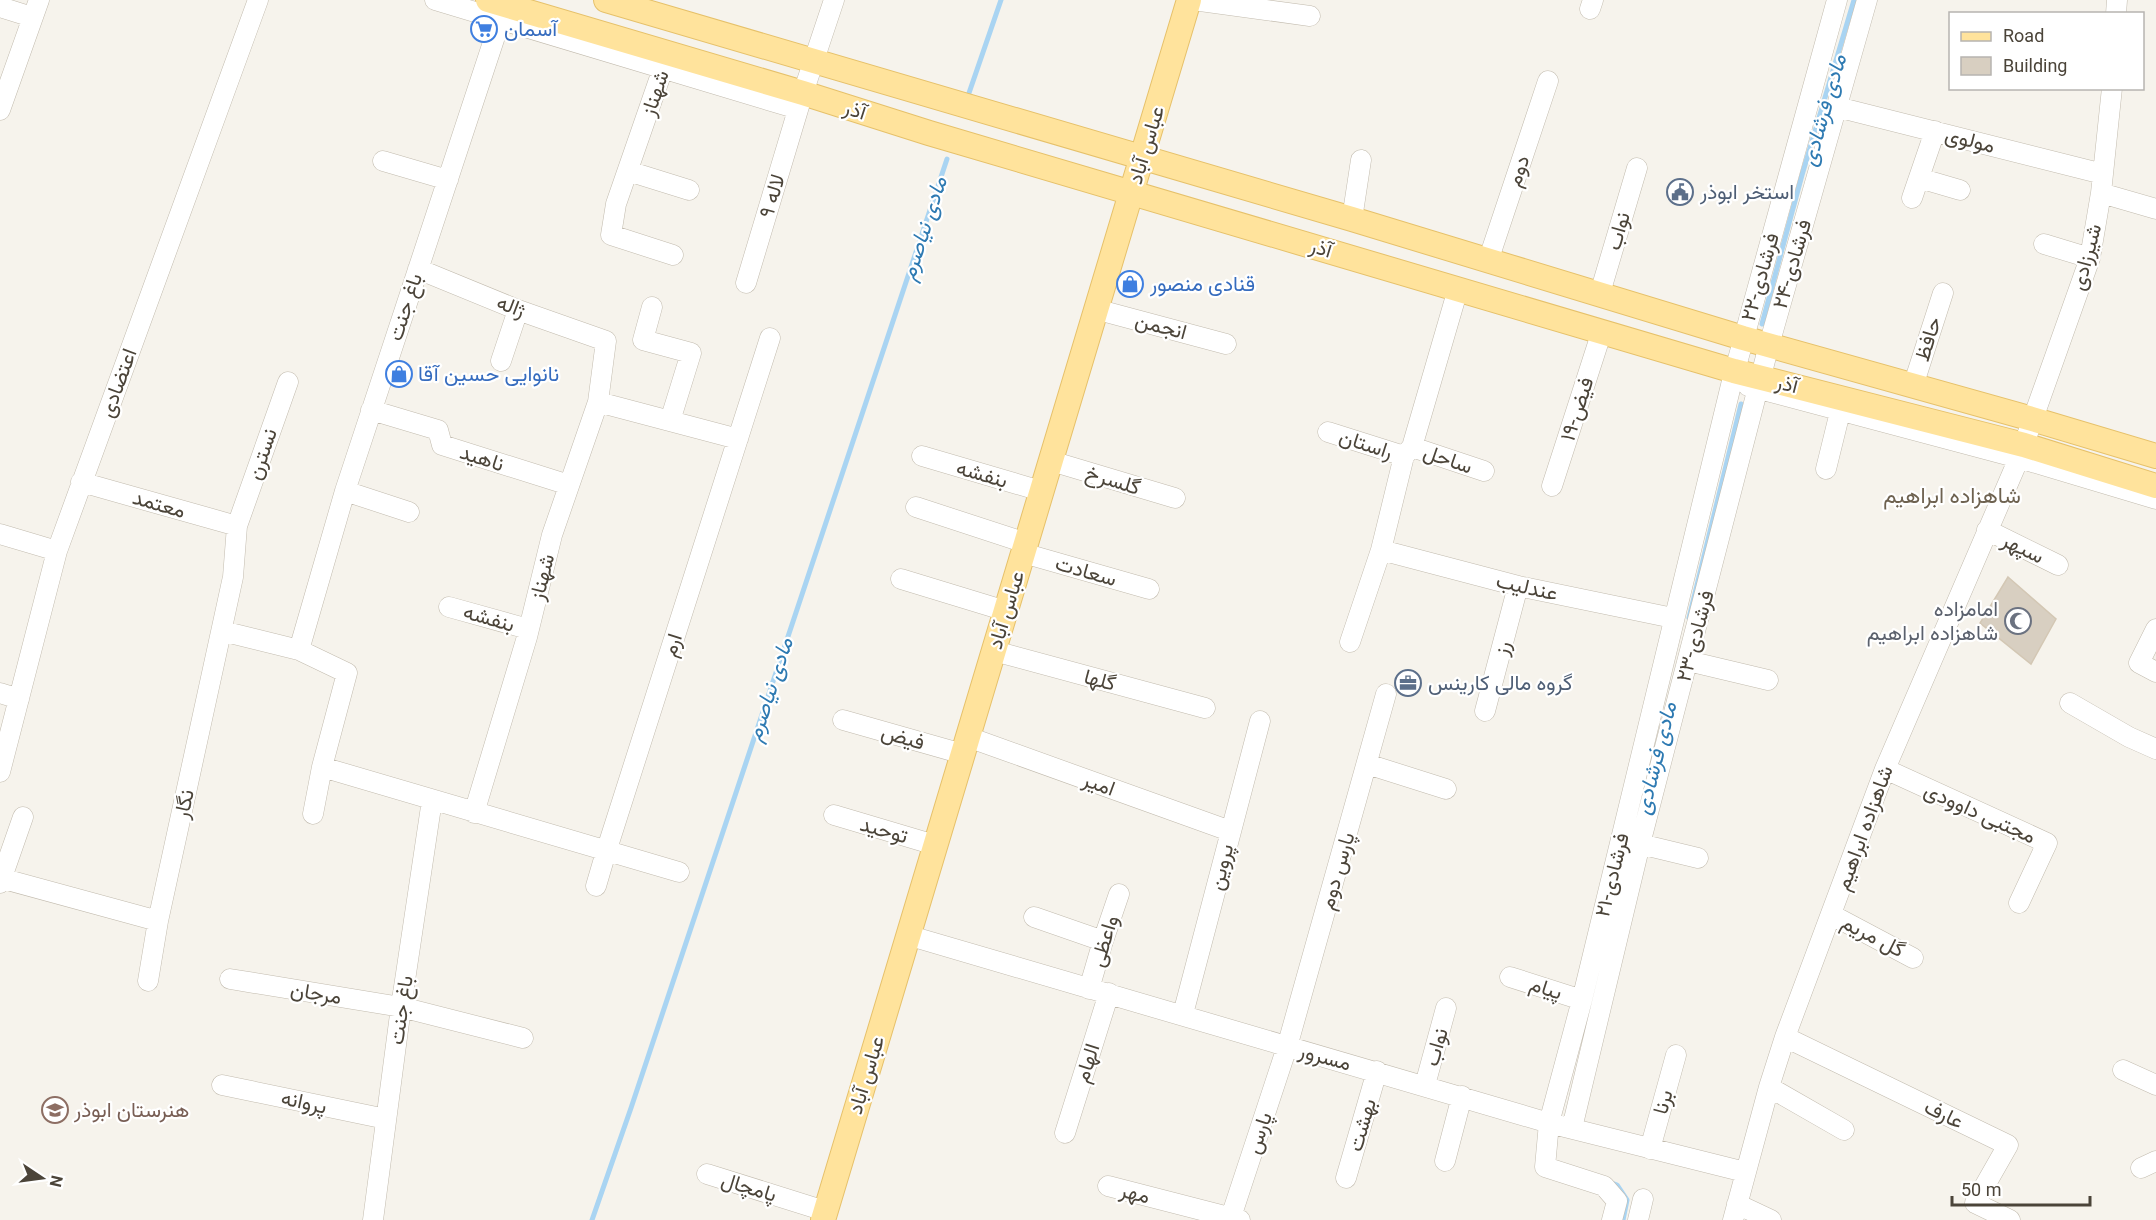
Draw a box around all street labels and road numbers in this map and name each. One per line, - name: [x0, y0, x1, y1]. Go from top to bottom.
- street label: شهناز: [636, 67, 675, 120]
- street label: آذر: [840, 95, 871, 126]
- street label: عباس آباد: [1123, 103, 1169, 187]
- street label: مولوی: [1942, 122, 1998, 159]
- street label: دوم: [1501, 152, 1536, 191]
- street label: ۹ لاله: [754, 171, 790, 221]
- street label: نواب: [1601, 209, 1636, 253]
- street label: ۲۴-فرشادی: [1768, 217, 1817, 312]
- street label: شیرزادی: [2066, 221, 2107, 293]
- street label: ۲۲-فرشادی: [1736, 230, 1785, 324]
- street label: آذر: [1306, 233, 1337, 264]
- street label: باغ جنت: [383, 270, 429, 344]
- street label: ژاله: [493, 290, 529, 323]
- street label: انجمن: [1133, 308, 1189, 344]
- street label: حافظ: [1910, 314, 1946, 364]
- street label: اعتضادی: [94, 345, 142, 421]
- street label: آذر: [1772, 369, 1803, 400]
- street label: ۱۹-فیض: [1555, 374, 1599, 444]
- street label: راستان: [1336, 424, 1396, 465]
- street label: نسترن: [242, 425, 283, 483]
- street label: ساحل: [1420, 439, 1476, 479]
- street label: ناهید: [457, 440, 507, 476]
- street label: بنفشه: [954, 455, 1010, 493]
- street label: گلسرخ: [1082, 460, 1143, 502]
- street label: معتمد: [130, 485, 188, 523]
- street label: سپهر: [1996, 527, 2048, 570]
- street label: شهناز: [524, 551, 560, 604]
- street label: سعادت: [1053, 551, 1119, 591]
- street label: عباس آباد: [983, 568, 1029, 652]
- street label: عندلیب: [1494, 568, 1560, 606]
- street label: ۲۳-فرشادی: [1671, 588, 1720, 685]
- street label: بنفشه: [461, 599, 517, 637]
- street label: ارم: [657, 630, 689, 660]
- street label: رز: [1488, 638, 1516, 659]
- street label: گلها: [1081, 664, 1119, 697]
- street label: فیض: [879, 719, 927, 755]
- street label: شاهزاده ابراهیم: [1830, 762, 1900, 895]
- street label: امیر: [1078, 767, 1118, 802]
- street label: مجتبی داوودی: [1920, 778, 2039, 849]
- street label: نگار: [169, 787, 200, 822]
- street label: توحید: [857, 812, 911, 849]
- street label: پارس دوم: [1315, 829, 1361, 913]
- street label: ۲۱-فرشادی: [1590, 830, 1635, 920]
- street label: پروین: [1204, 841, 1240, 893]
- street label: گل مریم: [1836, 910, 1909, 964]
- street label: واعظی: [1085, 912, 1124, 970]
- street label: پیام: [1526, 972, 1565, 1006]
- street label: باغ جنت: [384, 974, 420, 1046]
- street label: مرجان: [289, 977, 343, 1010]
- street label: نواب: [1419, 1025, 1454, 1069]
- street label: عباس آباد: [843, 1033, 889, 1117]
- street label: مسرور: [1295, 1038, 1354, 1076]
- street label: الهام: [1070, 1041, 1106, 1086]
- street label: پروانه: [279, 1085, 329, 1120]
- street label: برنا: [1648, 1087, 1679, 1117]
- street label: عارف: [1920, 1094, 1967, 1135]
- street label: بهشت: [1343, 1096, 1382, 1154]
- street label: پارس: [1241, 1109, 1279, 1157]
- street label: پامچال: [718, 1167, 780, 1209]
- street label: مهر: [1116, 1178, 1152, 1209]

